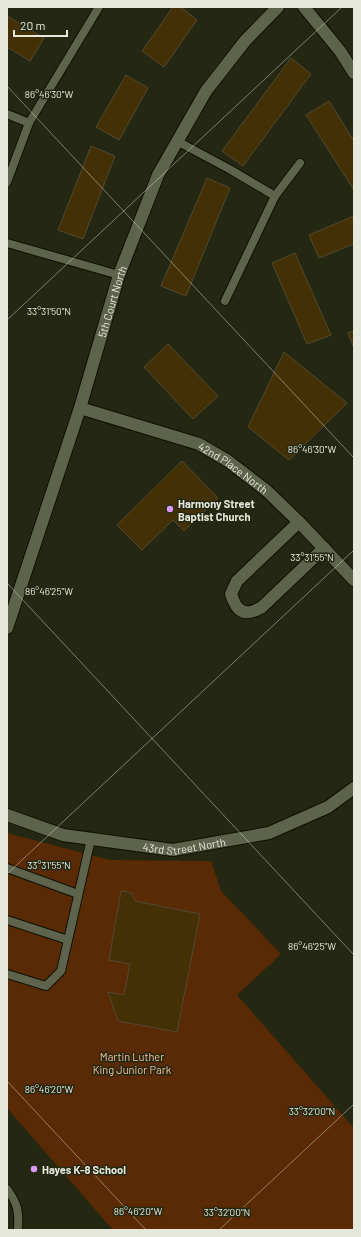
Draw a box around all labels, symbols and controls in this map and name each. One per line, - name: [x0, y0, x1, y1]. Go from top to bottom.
- scale bar: [14, 12, 67, 38]
- text: 20 m: [20, 18, 46, 32]
- text: 86°46'30"W: [25, 88, 73, 100]
- street label: 5th Court North: [95, 263, 129, 339]
- text: 33°31'50"N: [27, 305, 71, 317]
- street label: 42nd Place North: [196, 439, 271, 496]
- text: 86°46'30"W: [288, 443, 336, 455]
- place label: Harmony Street Baptist Church: [178, 497, 255, 523]
- marker: Harmony Street Baptist Church: [165, 504, 175, 514]
- text: 33°31'55"N: [290, 551, 334, 563]
- text: 86°46'25"W: [25, 585, 73, 597]
- street label: 43rd Street North: [142, 834, 227, 856]
- text: 33°31'55"N: [27, 859, 71, 871]
- text: 86°46'25"W: [288, 940, 336, 952]
- park label: Martin Luther King Junior Park: [93, 1050, 172, 1076]
- text: 86°46'20"W: [25, 1083, 74, 1095]
- text: 33°32'00"N: [289, 1105, 335, 1117]
- place label: Hayes K-8 School: [42, 1163, 126, 1176]
- marker: Hayes K-8 School: [29, 1164, 39, 1174]
- text: 86°46'20"W: [114, 1205, 163, 1217]
- text: 33°32'00"N: [204, 1206, 250, 1218]

